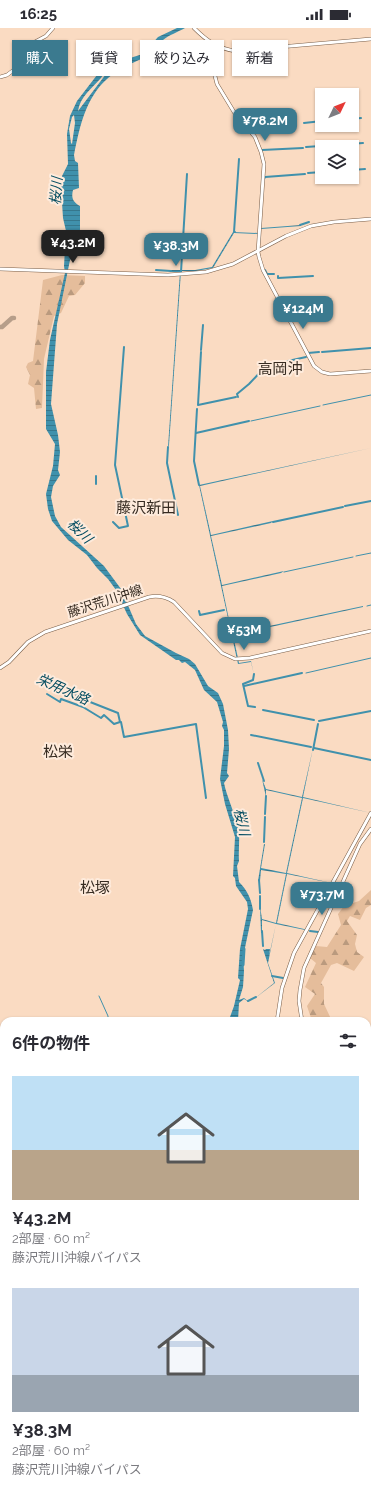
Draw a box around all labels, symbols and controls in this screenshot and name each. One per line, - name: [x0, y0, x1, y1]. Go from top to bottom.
- text: 16:25: [20, 5, 57, 23]
- chip: 購入: [12, 40, 68, 76]
- chip: 賃貸: [76, 40, 132, 76]
- chip: 絞り込み: [140, 40, 224, 76]
- chip: 新着: [232, 40, 288, 76]
- north arrow: [315, 88, 359, 132]
- map controls: [315, 88, 359, 184]
- pin: ¥78.2M: [232, 108, 298, 142]
- text: ¥78.2M: [242, 113, 288, 128]
- button: layers: [315, 140, 359, 184]
- water label: 桜川: [47, 174, 65, 206]
- pin: ¥43.2M: [40, 230, 106, 264]
- pin: ¥38.3M: [143, 233, 209, 267]
- text: ¥43.2M: [50, 235, 96, 250]
- text: ¥38.3M: [153, 238, 199, 253]
- pin: ¥124M: [275, 296, 331, 330]
- text: ¥124M: [282, 301, 324, 316]
- district label: 高岡沖: [257, 360, 303, 378]
- district label: 藤沢新田: [116, 499, 176, 517]
- water label: 桜川: [64, 516, 97, 548]
- street label: 藤沢荒川沖線: [66, 582, 144, 620]
- pin: ¥53M: [220, 617, 268, 651]
- text: ¥53M: [227, 622, 261, 637]
- water label: 栄用水路: [34, 670, 93, 708]
- district label: 松栄: [43, 743, 73, 761]
- water label: 桜川: [231, 807, 253, 839]
- district label: 松塚: [80, 879, 110, 897]
- pin: ¥73.7M: [289, 882, 355, 916]
- text: ¥73.7M: [299, 887, 345, 902]
- icon: filters: [337, 1030, 359, 1052]
- text: 6件の物件: [12, 1033, 90, 1053]
- icon: home: [150, 1102, 222, 1174]
- text: ¥43.2M: [12, 1208, 71, 1228]
- text: 2部屋 · 60 m²: [12, 1231, 90, 1246]
- text: 藤沢荒川沖線バイパス: [12, 1250, 142, 1265]
- icon: home: [150, 1314, 222, 1386]
- text: ¥38.3M: [12, 1420, 72, 1440]
- text: 2部屋 · 60 m²: [12, 1443, 90, 1458]
- text: 藤沢荒川沖線バイパス: [12, 1462, 142, 1477]

